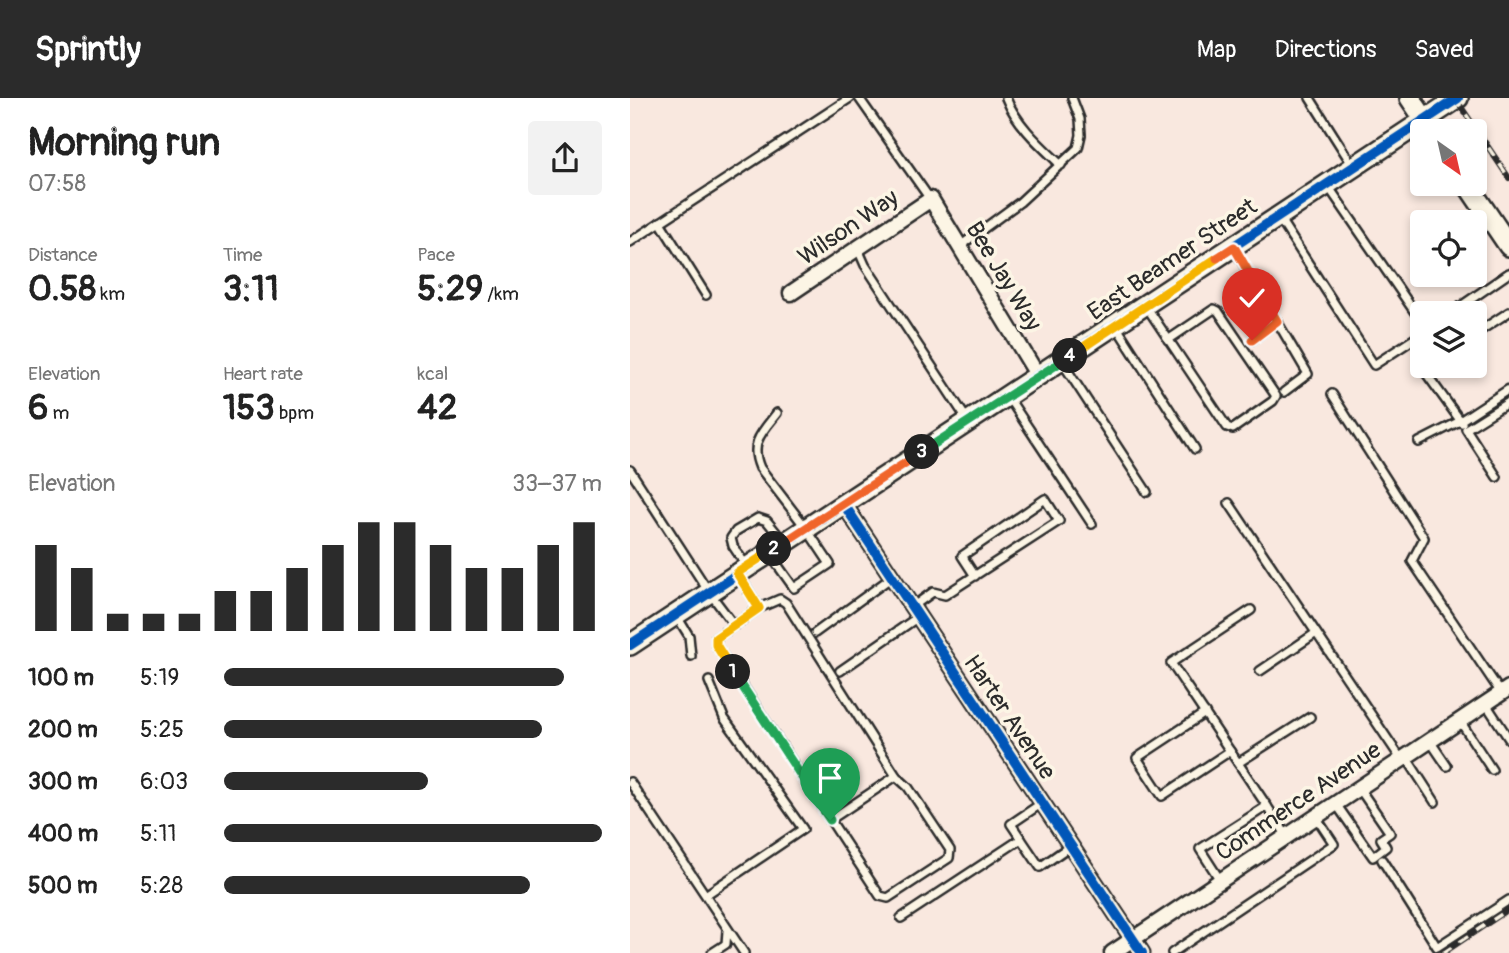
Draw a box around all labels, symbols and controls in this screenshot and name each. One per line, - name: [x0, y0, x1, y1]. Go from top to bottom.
- text: Sprintly: [35, 29, 141, 70]
- text: Map: [1197, 35, 1237, 64]
- text: Directions: [1275, 35, 1376, 64]
- text: Saved: [1414, 35, 1474, 64]
- text: Morning run: [28, 119, 220, 167]
- north arrow: [1410, 119, 1488, 196]
- map controls: [1410, 119, 1487, 378]
- button: share: [528, 121, 602, 195]
- text: 07:58: [28, 169, 86, 198]
- street label: Wilson Way: [793, 183, 904, 271]
- street label: East Beamer Street: [1082, 192, 1263, 327]
- button: locate: [1410, 210, 1487, 287]
- street label: Bee Jay Way: [960, 216, 1048, 336]
- text: Distance: [28, 243, 97, 267]
- text: Time: [223, 243, 262, 267]
- text: Pace: [417, 243, 455, 267]
- text: 0.58: [28, 267, 96, 311]
- text: 3:11: [223, 267, 279, 311]
- text: 5:29: [417, 267, 483, 311]
- pin: [1222, 268, 1282, 340]
- icon: check: [1233, 279, 1271, 317]
- text: km: [96, 282, 125, 306]
- text: /km: [483, 282, 519, 306]
- button: layers: [1410, 301, 1487, 378]
- pin: 4: [1052, 338, 1088, 374]
- text: 4: [1064, 343, 1075, 367]
- text: Elevation: [28, 362, 100, 386]
- text: Heart rate: [223, 362, 303, 386]
- text: kcal: [417, 362, 448, 386]
- text: 6: [28, 386, 48, 430]
- text: 153: [223, 386, 275, 430]
- text: 42: [417, 386, 457, 430]
- text: m: [48, 401, 69, 425]
- text: bpm: [275, 401, 314, 425]
- pin: 3: [904, 434, 940, 470]
- text: 3: [916, 439, 927, 463]
- text: Elevation: [28, 469, 116, 498]
- text: 33–37 m: [512, 469, 602, 498]
- pin: 2: [757, 532, 792, 566]
- text: 2: [768, 536, 779, 560]
- street label: Harter Avenue: [957, 649, 1062, 785]
- pin: 1: [716, 654, 750, 690]
- text: 1: [729, 659, 736, 683]
- text: 100 m: [28, 663, 94, 692]
- text: 5:19: [140, 663, 179, 692]
- text: 200 m: [28, 715, 98, 744]
- text: 5:25: [140, 715, 184, 744]
- street label: Commerce Avenue: [1210, 735, 1387, 867]
- pin: [800, 748, 860, 820]
- icon: arrive: [811, 759, 849, 797]
- text: 300 m: [28, 767, 98, 796]
- text: 6:03: [140, 767, 188, 796]
- text: 400 m: [28, 819, 98, 848]
- text: 5:11: [140, 819, 177, 848]
- text: 500 m: [28, 871, 97, 900]
- text: 5:28: [140, 871, 183, 900]

